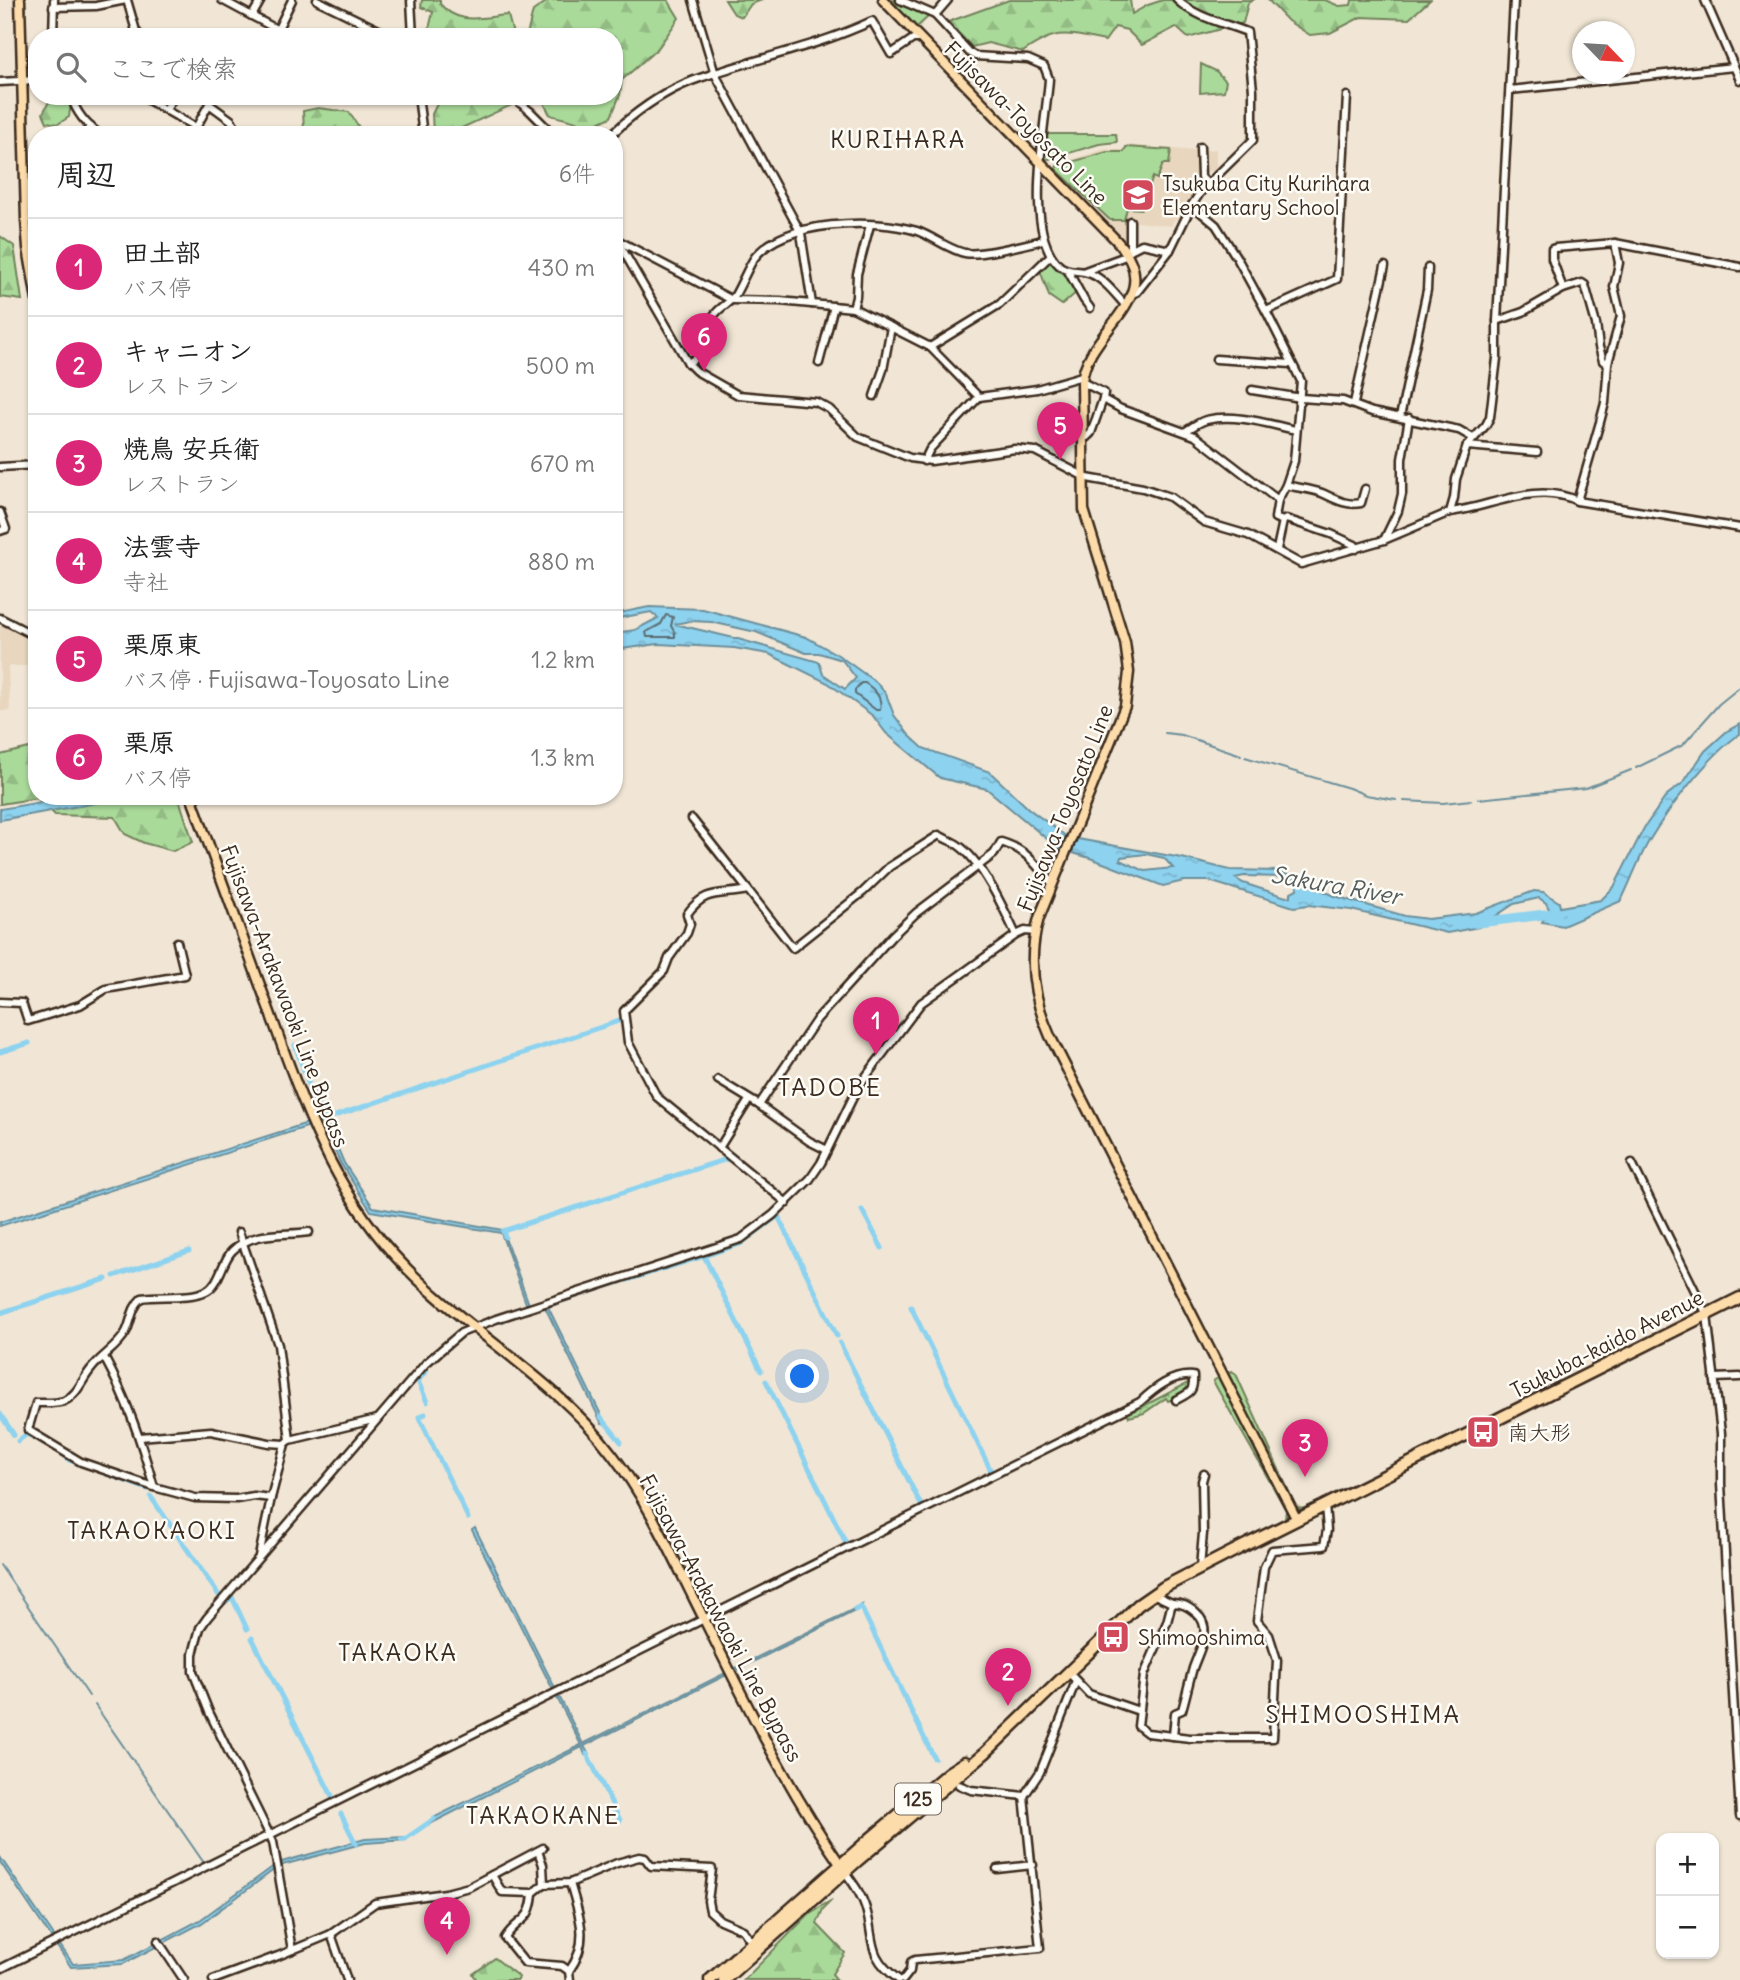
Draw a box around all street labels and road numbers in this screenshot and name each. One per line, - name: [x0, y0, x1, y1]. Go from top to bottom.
- street label: Fujisawa-Toyosato Line: [938, 35, 1114, 211]
- street label: Fujisawa-Toyosato Line: [1011, 701, 1119, 915]
- street label: Fujisawa-Arakawaoki Line Bypass: [215, 841, 355, 1151]
- street label: Tsukuba-kaido Avenue: [1506, 1284, 1708, 1404]
- street label: Fujisawa-Arakawaoki Line Bypass: [634, 1470, 808, 1766]
- road number: 125: [895, 1784, 941, 1814]

